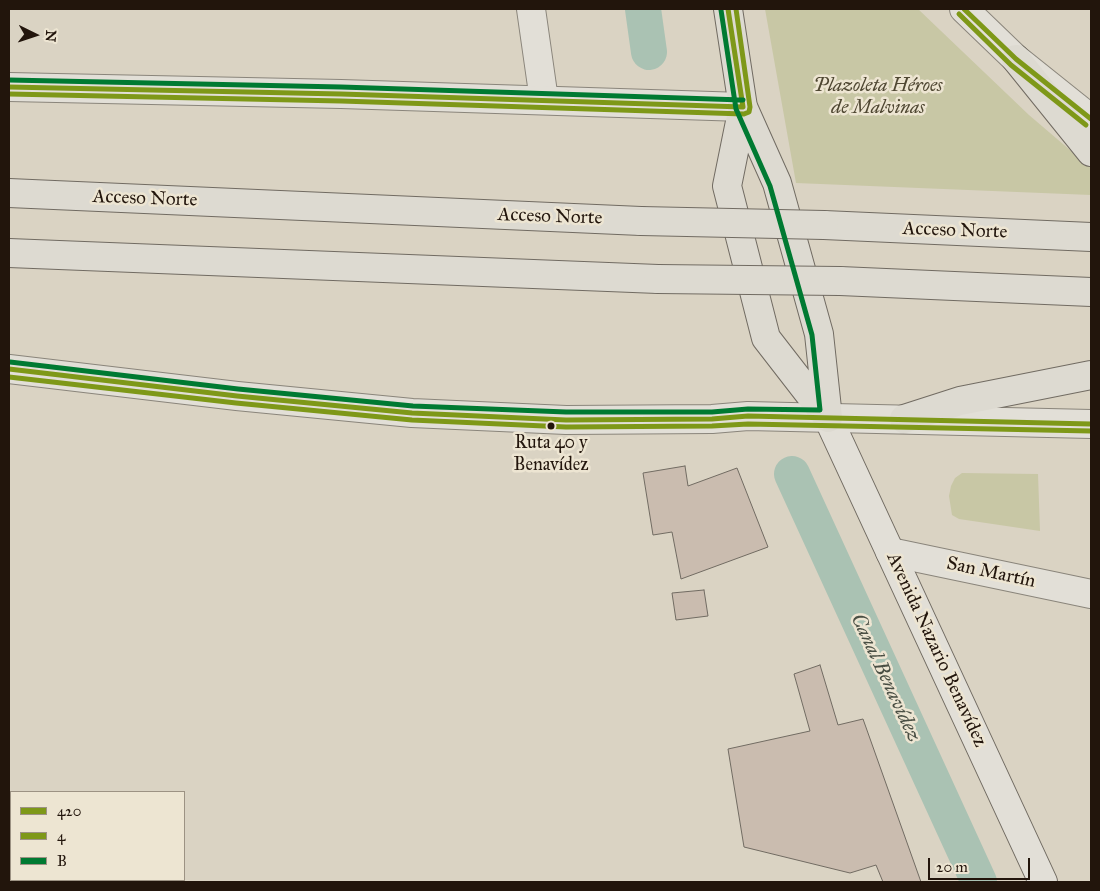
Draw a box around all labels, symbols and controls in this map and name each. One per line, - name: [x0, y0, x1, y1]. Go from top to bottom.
- north arrow: [10, 10, 60, 60]
- text: N: [42, 30, 59, 43]
- park label: Plazoleta Héroes de Malvinas: [813, 75, 943, 119]
- street label: Acceso Norte: [92, 186, 198, 212]
- street label: Acceso Norte: [497, 204, 603, 230]
- street label: Acceso Norte: [902, 218, 1008, 244]
- marker: Ruta 40 y Benavídez: [546, 421, 556, 431]
- place label: Ruta 40 y Benavídez: [513, 433, 589, 476]
- street label: Avenida Nazario Benavídez: [881, 549, 991, 751]
- street label: San Martín: [944, 552, 1038, 594]
- water label: Canal Benavídez: [845, 610, 925, 746]
- legend: [10, 791, 185, 881]
- text: 420: [57, 802, 82, 820]
- text: 4: [57, 827, 65, 845]
- scale bar: [930, 848, 1032, 880]
- text: B: [57, 852, 67, 870]
- text: 20 m: [936, 858, 968, 876]

